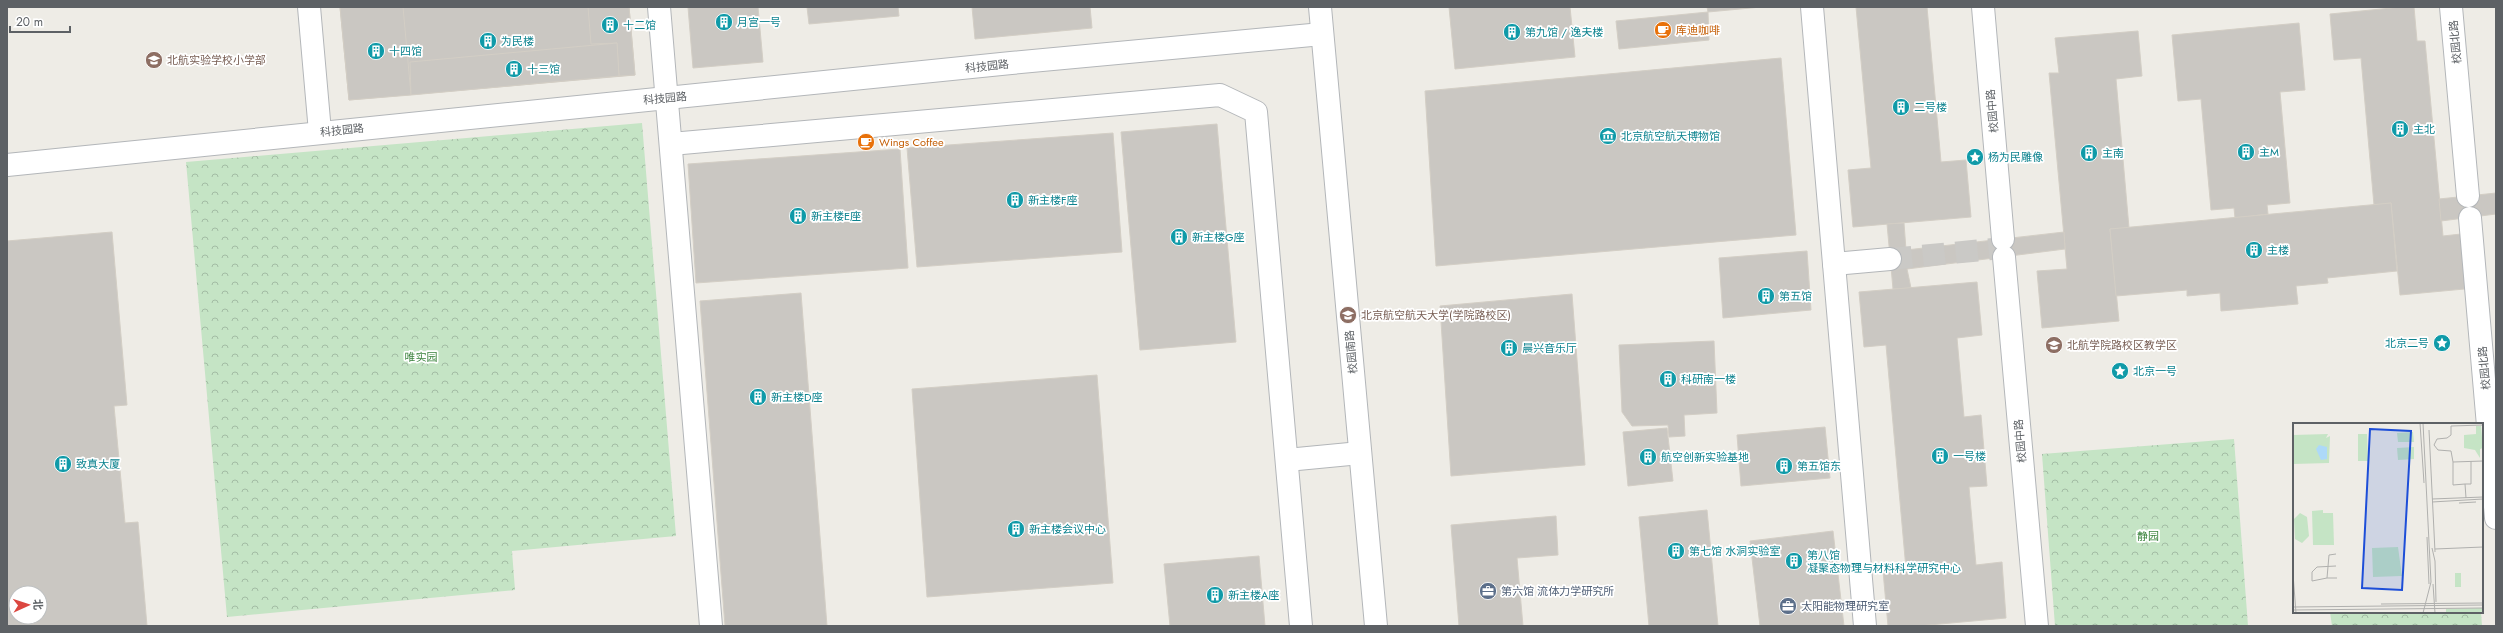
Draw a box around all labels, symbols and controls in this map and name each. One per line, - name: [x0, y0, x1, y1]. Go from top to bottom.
- scale bar: [10, 8, 70, 34]
- building icon: 月宫一号: [714, 12, 734, 32]
- text: 20 m: [16, 13, 43, 31]
- place label: 月宫一号: [737, 14, 781, 30]
- building icon: 十二馆: [600, 15, 620, 35]
- place label: 十二馆: [623, 17, 656, 33]
- street label: 校园北路: [2445, 19, 2465, 65]
- cafe icon: 库迪咖啡: [1653, 20, 1673, 40]
- building icon: 第九馆 / 逸夫楼: [1502, 22, 1522, 42]
- place label: 库迪咖啡: [1676, 22, 1720, 38]
- place label: 第九馆 / 逸夫楼: [1525, 24, 1603, 40]
- building icon: 为民楼: [478, 31, 498, 51]
- place label: 为民楼: [501, 33, 534, 49]
- building icon: 十四馆: [366, 41, 386, 61]
- place label: 十四馆: [389, 43, 422, 59]
- school or university icon: 北航实验学校小学部: [144, 50, 164, 70]
- place label: 北航实验学校小学部: [167, 52, 266, 68]
- street label: 科技园路: [964, 56, 1010, 76]
- building icon: 十三馆: [504, 59, 524, 79]
- place label: 十三馆: [527, 61, 560, 77]
- street label: 科技园路: [642, 88, 688, 108]
- street label: 校园中路: [1982, 88, 2002, 134]
- building icon: 二号楼: [1891, 97, 1911, 117]
- place label: 二号楼: [1914, 99, 1947, 115]
- building icon: 主北: [2390, 119, 2410, 139]
- street label: 科技园路: [319, 120, 365, 140]
- place label: 主北: [2413, 121, 2435, 137]
- museum icon: 北京航空航天博物馆: [1598, 126, 1618, 146]
- place label: 北京航空航天博物馆: [1621, 128, 1720, 144]
- cafe icon: Wings Coffee: [856, 132, 876, 152]
- place label: Wings Coffee: [879, 134, 944, 150]
- building icon: 主M: [2236, 142, 2256, 162]
- building icon: 主南: [2079, 143, 2099, 163]
- place label: 主M: [2259, 144, 2279, 160]
- place label: 主南: [2102, 145, 2124, 161]
- place icon: 杨为民雕像: [1965, 147, 1985, 167]
- place label: 杨为民雕像: [1988, 149, 2043, 165]
- building icon: 新主楼F座: [1005, 190, 1025, 210]
- place label: 新主楼F座: [1028, 192, 1078, 208]
- building icon: 新主楼E座: [788, 206, 808, 226]
- place label: 新主楼E座: [811, 208, 861, 224]
- building icon: 新主楼G座: [1169, 227, 1189, 247]
- place label: 新主楼G座: [1192, 229, 1245, 245]
- building icon: 主楼: [2244, 240, 2264, 260]
- place label: 主楼: [2267, 242, 2289, 258]
- building icon: 第五馆: [1756, 286, 1776, 306]
- place label: 第五馆: [1779, 288, 1812, 304]
- school or university icon: 北京航空航天大学(学院路校区): [1338, 305, 1358, 325]
- place label: 北京航空航天大学(学院路校区): [1361, 307, 1511, 323]
- street label: 校园南路: [1341, 329, 1361, 375]
- place icon: 北京二号: [2432, 333, 2452, 353]
- school or university icon: 北航学院路校区教学区: [2044, 335, 2064, 355]
- place label: 北京二号: [2385, 335, 2429, 351]
- place label: 北航学院路校区教学区: [2067, 337, 2177, 353]
- building icon: 晨兴音乐厅: [1499, 338, 1519, 358]
- place label: 晨兴音乐厅: [1522, 340, 1577, 356]
- street label: 校园北路: [2474, 345, 2494, 391]
- park label: 唯实园: [405, 349, 438, 365]
- place icon: 北京一号: [2110, 361, 2130, 381]
- place label: 北京一号: [2133, 363, 2177, 379]
- building icon: 科研南一楼: [1658, 369, 1678, 389]
- place label: 科研南一楼: [1681, 371, 1736, 387]
- building icon: 新主楼D座: [748, 387, 768, 407]
- place label: 新主楼D座: [771, 389, 822, 405]
- street label: 校园中路: [2010, 418, 2030, 464]
- inset map: [2293, 423, 2483, 613]
- building icon: 一号楼: [1930, 446, 1950, 466]
- building icon: 航空创新实验基地: [1638, 447, 1658, 467]
- place label: 一号楼: [1953, 448, 1986, 464]
- place label: 航空创新实验基地: [1661, 449, 1749, 465]
- building icon: 致真大厦: [53, 454, 73, 474]
- place label: 致真大厦: [76, 456, 120, 472]
- building icon: 第五馆东: [1774, 456, 1794, 476]
- place label: 第五馆东: [1797, 458, 1841, 474]
- building icon: 新主楼会议中心: [1006, 519, 1026, 539]
- place label: 新主楼会议中心: [1029, 521, 1106, 537]
- park label: 静园: [2137, 528, 2159, 544]
- building icon: 第七馆 水洞实验室: [1666, 541, 1686, 561]
- place label: 第七馆 水洞实验室: [1689, 543, 1780, 559]
- place label: 第八馆 凝聚态物理与材料科学研究中心: [1807, 547, 1961, 576]
- building icon: 第八馆 凝聚态物理与材料科学研究中心: [1784, 551, 1804, 571]
- office icon: 第六馆 流体力学研究所: [1478, 581, 1498, 601]
- place label: 第六馆 流体力学研究所: [1501, 583, 1614, 599]
- north arrow: [8, 585, 48, 625]
- building icon: 新主楼A座: [1205, 585, 1225, 605]
- place label: 新主楼A座: [1228, 587, 1279, 603]
- office icon: 太阳能物理研究室: [1778, 596, 1798, 616]
- place label: 太阳能物理研究室: [1801, 598, 1889, 614]
- text: 北: [30, 599, 46, 610]

